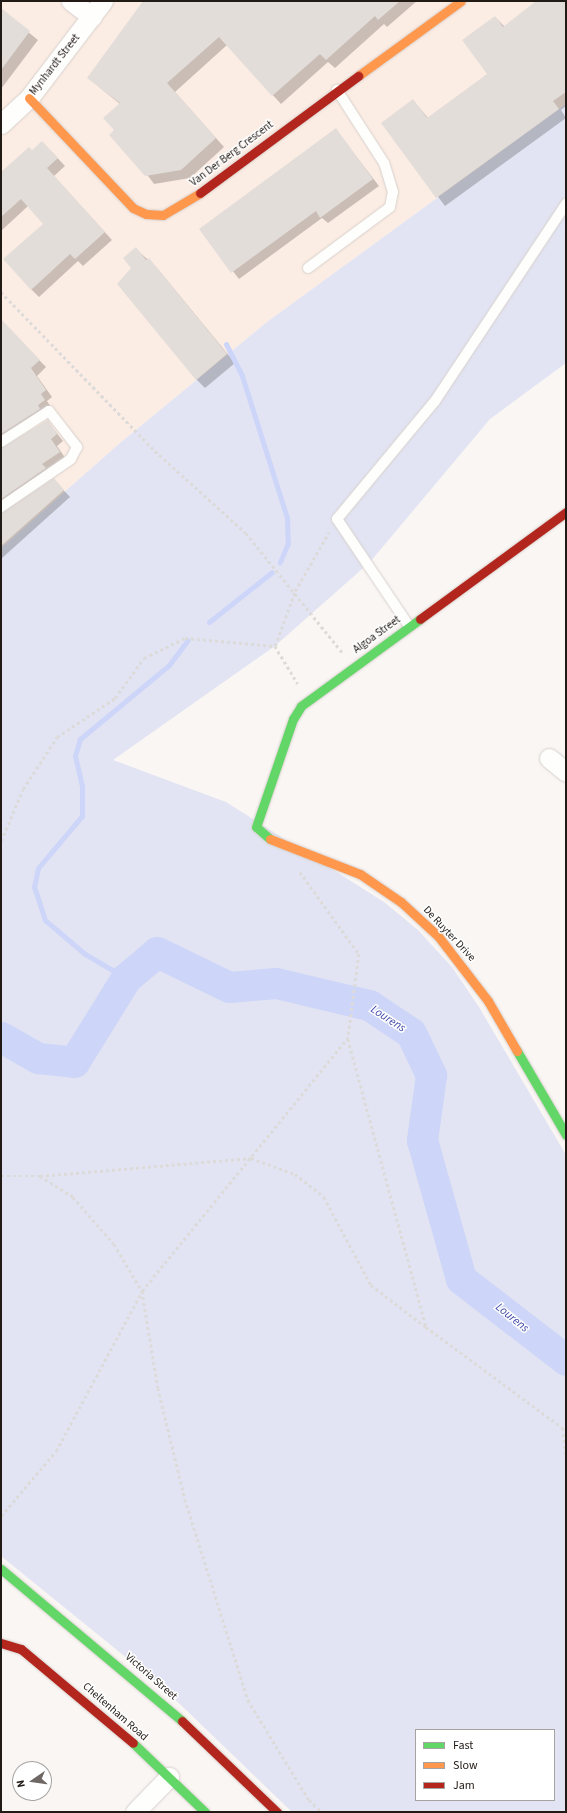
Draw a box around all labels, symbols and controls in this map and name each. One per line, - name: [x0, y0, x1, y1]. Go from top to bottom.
- street label: Mynhardt Street: [27, 32, 83, 98]
- street label: Van Der Berg Crescent: [188, 118, 276, 190]
- street label: Algoa Street: [351, 613, 403, 657]
- street label: De Ruyter Drive: [420, 904, 478, 964]
- water label: Lourens: [368, 1002, 408, 1036]
- water label: Lourens: [492, 1300, 532, 1336]
- street label: Victoria Street: [122, 1651, 180, 1703]
- street label: Cheltenham Road: [80, 1680, 150, 1744]
- legend: [415, 1729, 555, 1801]
- text: Fast: [453, 1737, 473, 1754]
- text: Slow: [453, 1757, 478, 1774]
- north arrow: [12, 1761, 52, 1801]
- text: Jam: [453, 1777, 475, 1794]
- text: N: [13, 1778, 29, 1789]

